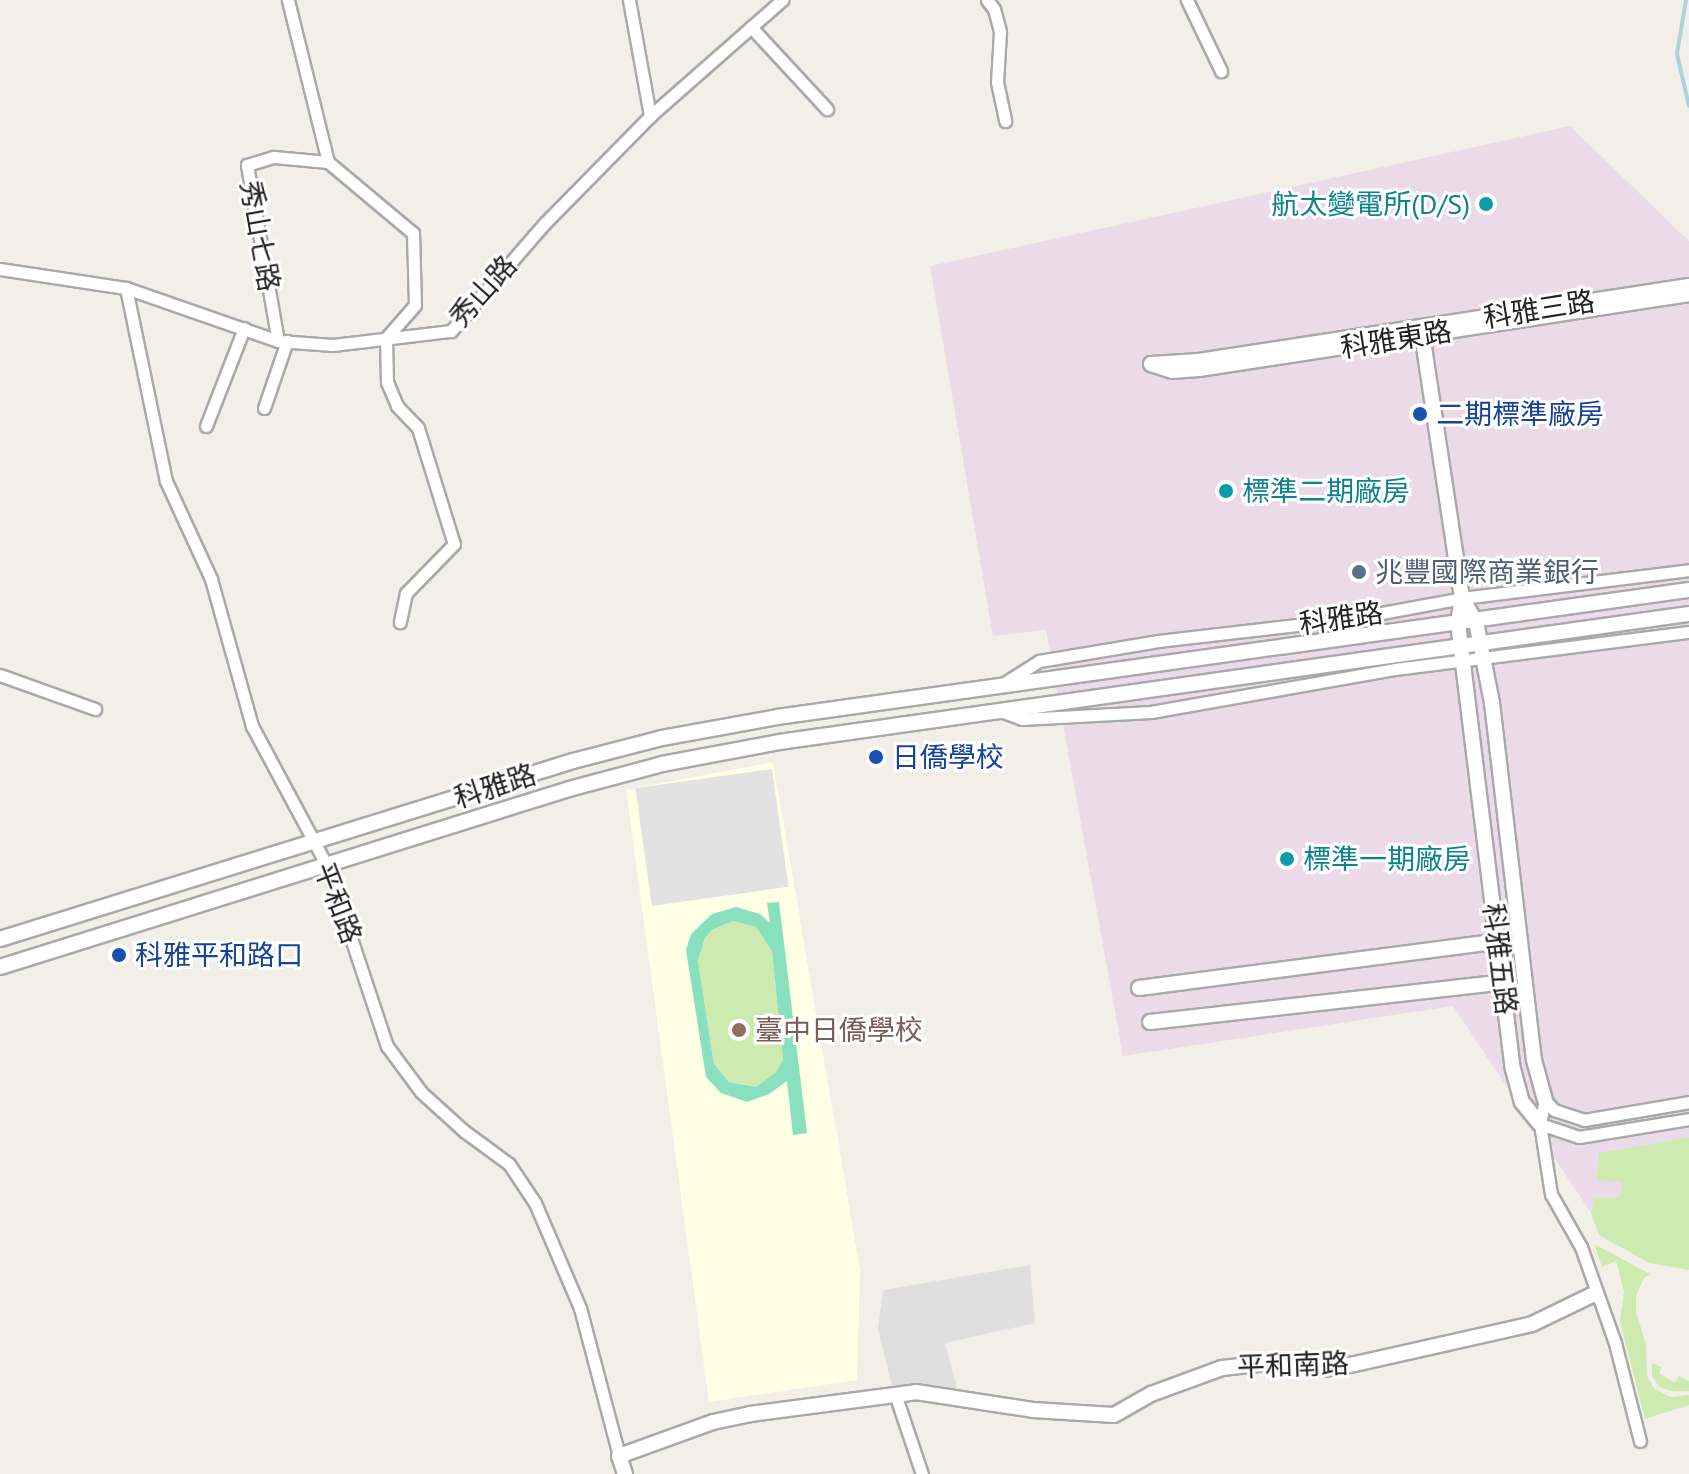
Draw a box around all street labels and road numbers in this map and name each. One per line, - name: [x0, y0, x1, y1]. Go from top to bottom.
- street label: 秀山七路: [234, 178, 286, 294]
- street label: 秀山路: [442, 249, 524, 333]
- street label: 科雅三路: [1481, 284, 1597, 334]
- street label: 科雅東路: [1338, 314, 1454, 364]
- street label: 科雅路: [1297, 596, 1385, 640]
- street label: 科雅路: [450, 757, 540, 815]
- street label: 平和路: [307, 858, 369, 948]
- street label: 科雅五路: [1477, 901, 1523, 1017]
- street label: 平和南路: [1236, 1346, 1350, 1384]

